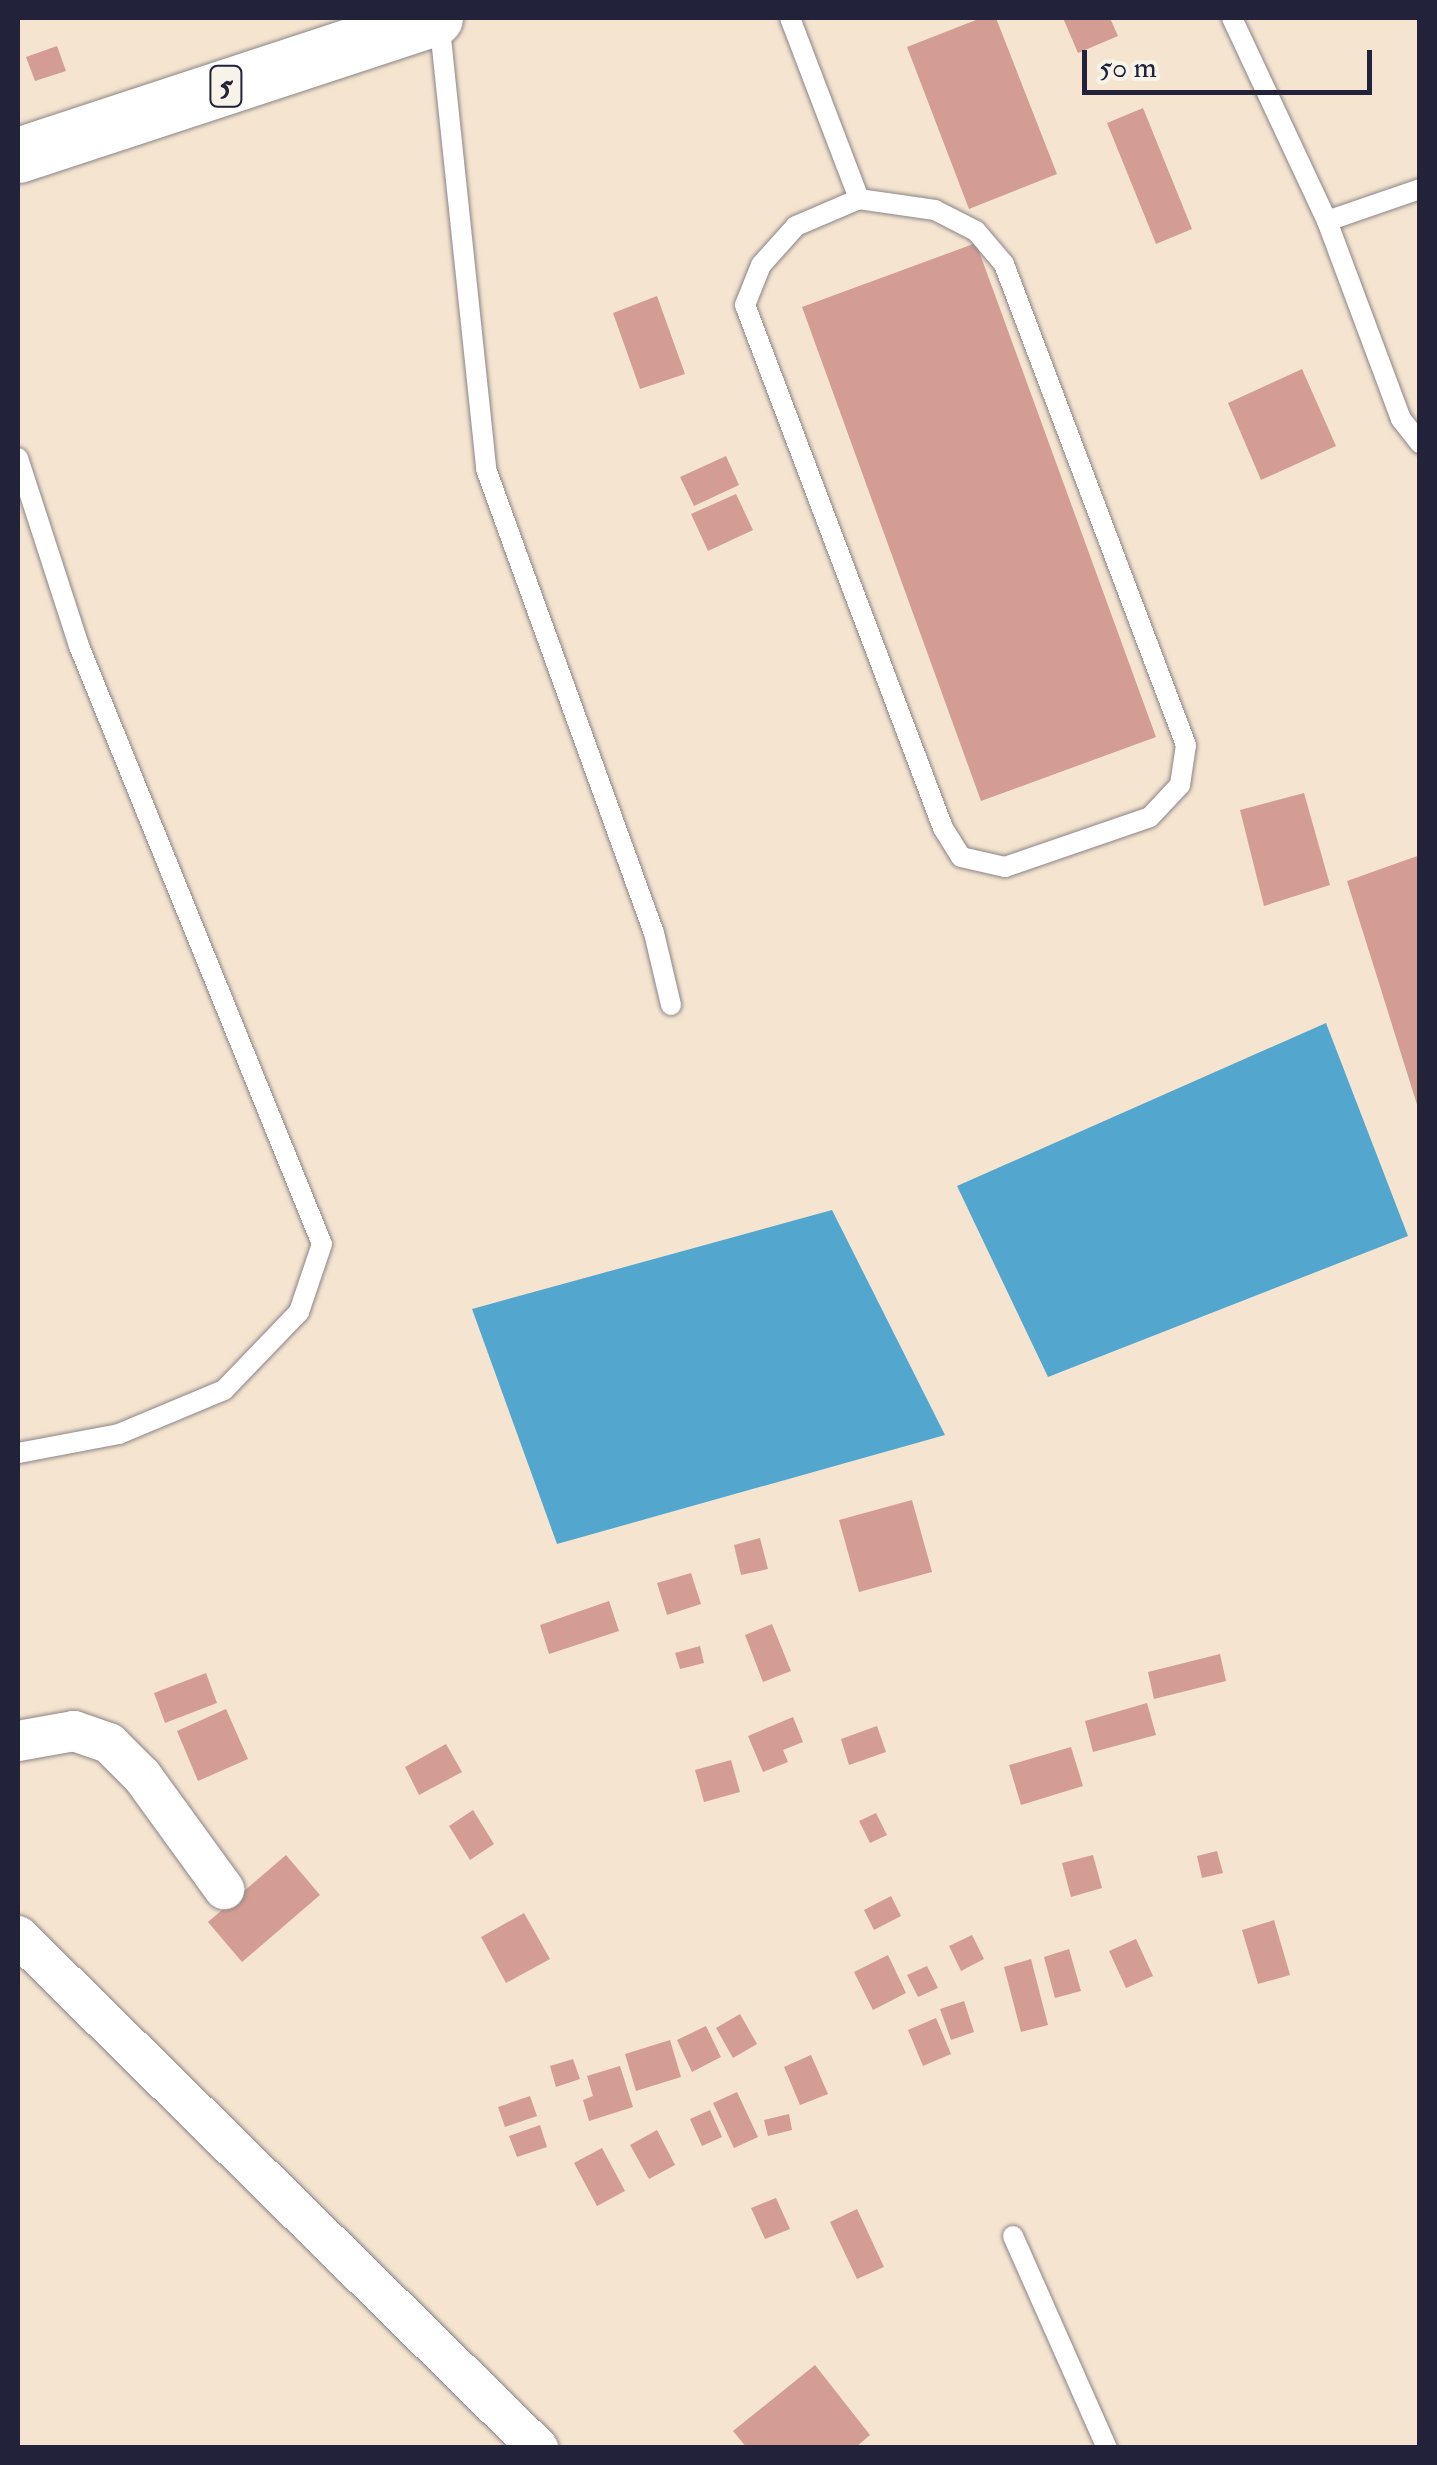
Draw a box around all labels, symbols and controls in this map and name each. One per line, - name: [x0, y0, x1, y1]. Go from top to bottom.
- scale bar: [1087, 30, 1377, 92]
- text: 50 m: [1099, 49, 1157, 86]
- road number: 5: [208, 61, 244, 111]

